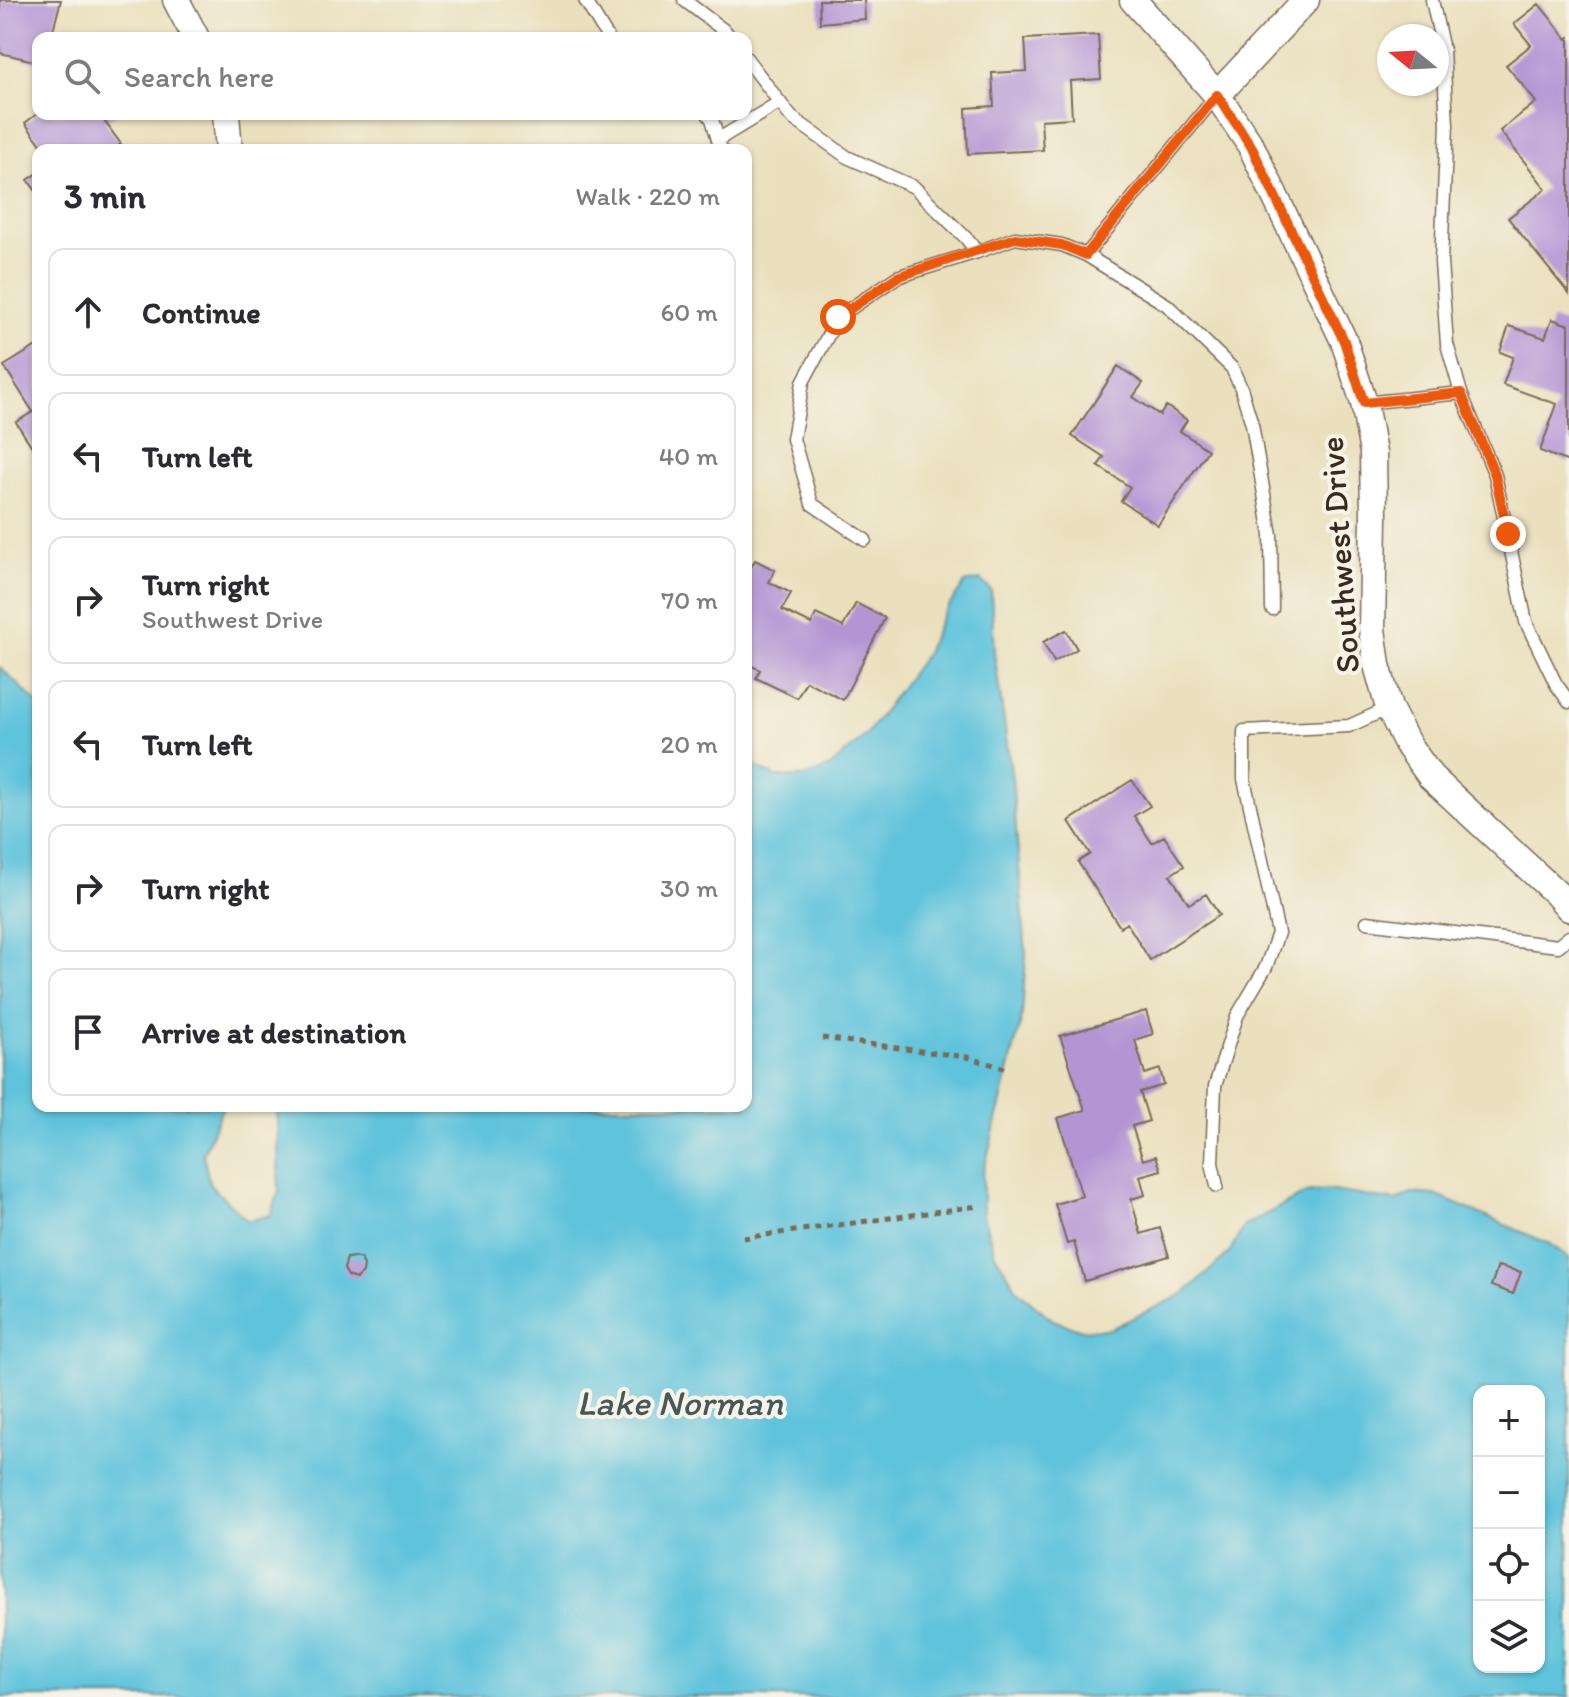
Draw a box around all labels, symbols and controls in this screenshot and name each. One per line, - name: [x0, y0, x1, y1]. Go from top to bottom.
- north arrow: [1377, 24, 1449, 96]
- search box: [32, 32, 752, 120]
- icon: search: [60, 54, 104, 98]
- text: Search here: [124, 58, 274, 95]
- text: 3 min: [64, 176, 146, 217]
- text: Walk · 220 m: [576, 180, 720, 212]
- icon: ahead: [66, 290, 110, 334]
- text: Continue: [142, 294, 261, 331]
- text: 60 m: [661, 296, 718, 328]
- route start: [820, 299, 856, 335]
- icon: left: [66, 434, 110, 478]
- street label: Southwest Drive: [1311, 435, 1368, 675]
- text: Turn left: [142, 438, 253, 475]
- text: 40 m: [659, 440, 718, 472]
- route end: [1490, 516, 1526, 552]
- text: Turn right: [142, 566, 270, 603]
- icon: right: [66, 578, 110, 622]
- text: 70 m: [661, 584, 718, 616]
- text: Southwest Drive: [142, 603, 323, 635]
- icon: left: [66, 722, 110, 766]
- text: Turn left: [142, 726, 253, 763]
- text: 20 m: [661, 728, 718, 760]
- icon: right: [66, 866, 110, 910]
- text: Turn right: [142, 870, 270, 907]
- text: 30 m: [660, 872, 718, 904]
- icon: arrive: [66, 1010, 110, 1054]
- text: Arrive at destination: [142, 1014, 406, 1051]
- water label: Lake Norman: [577, 1381, 784, 1424]
- map controls: [1473, 1385, 1545, 1673]
- button: +: [1473, 1385, 1545, 1457]
- button: −: [1473, 1457, 1545, 1529]
- button: locate: [1473, 1529, 1545, 1601]
- button: layers: [1473, 1601, 1545, 1673]

